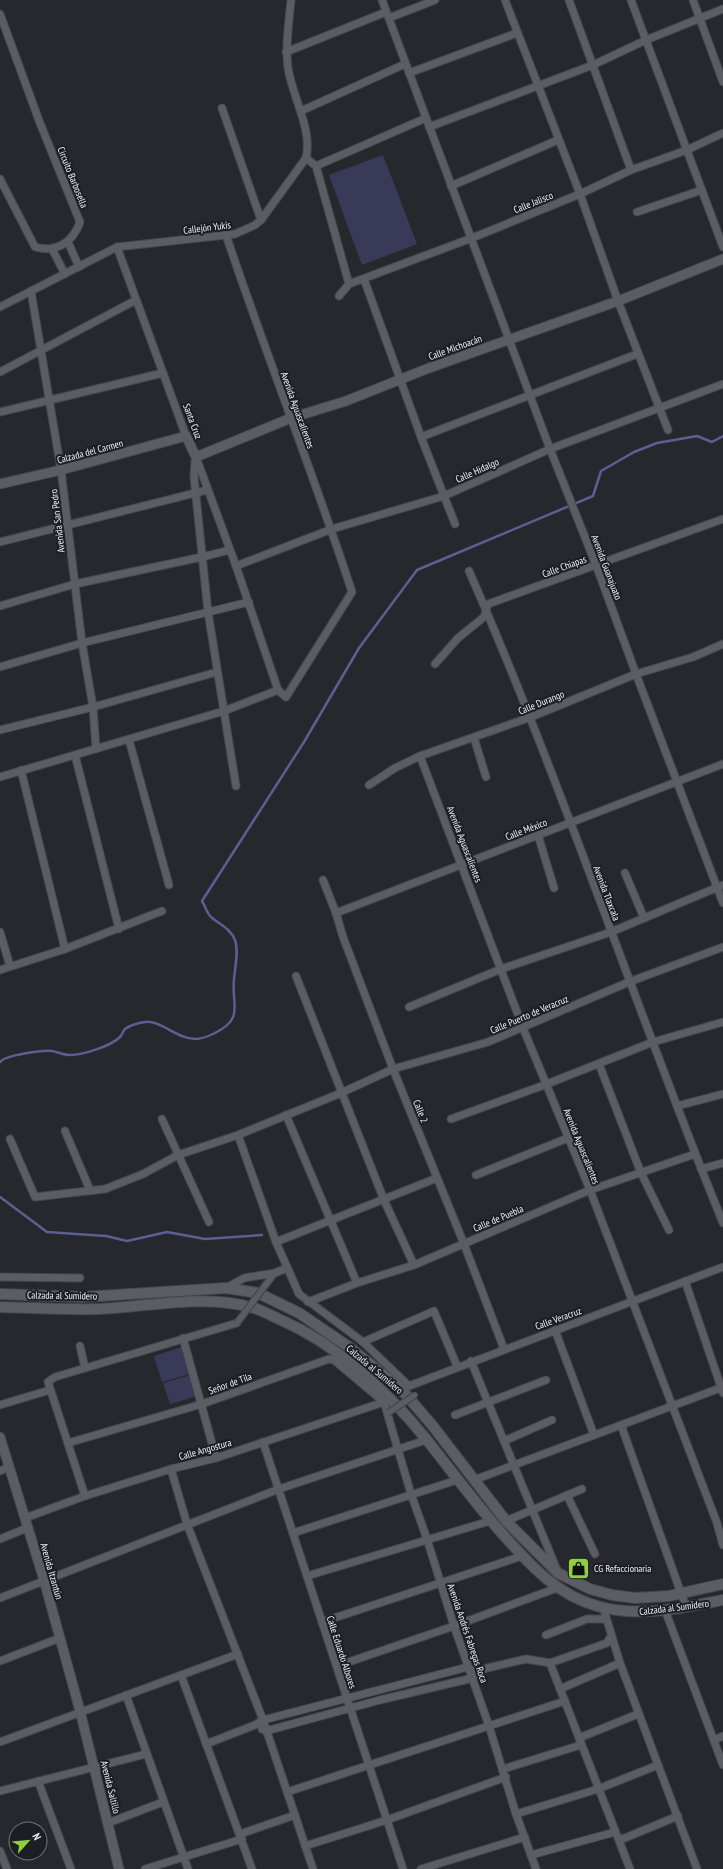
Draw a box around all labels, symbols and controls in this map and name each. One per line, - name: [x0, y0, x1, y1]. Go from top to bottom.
- street label: Circuito Barbosella: [54, 145, 91, 210]
- street label: Calle Jalisco: [512, 189, 555, 216]
- street label: Callejón Yukis: [183, 218, 232, 237]
- street label: Calle Michoacán: [427, 332, 484, 363]
- street label: Avenida Aguascalientes: [278, 370, 318, 451]
- street label: Santa Cruz: [180, 402, 205, 441]
- street label: Calzada del Carmen: [56, 436, 125, 467]
- street label: Calle Hidalgo: [453, 455, 501, 486]
- street label: Avenida San Pedro: [47, 488, 68, 553]
- street label: Avenida Guanajuato: [588, 533, 625, 602]
- street label: Calle Chiapas: [540, 552, 589, 580]
- street label: Calle Durango: [516, 687, 566, 718]
- street label: Avenida Aguascalientes: [444, 804, 485, 885]
- street label: Calle México: [503, 816, 549, 843]
- street label: Avenida Tlaxcala: [590, 864, 623, 922]
- street label: Calle Puerto de Veracruz: [488, 992, 571, 1037]
- street label: Calle 2: [410, 1098, 431, 1125]
- street label: Avenida Aguascalientes: [560, 1106, 603, 1187]
- street label: Calle de Puebla: [471, 1202, 525, 1235]
- street label: Calzada al Sumidero: [27, 1288, 97, 1303]
- street label: Calle Veracruz: [533, 1304, 583, 1333]
- street label: Calzada al Sumidero: [344, 1342, 406, 1397]
- street label: Señor de Tila: [207, 1370, 254, 1397]
- street label: Calle Angostura: [177, 1436, 233, 1463]
- street label: Avenida Itzantún: [37, 1541, 66, 1601]
- shop icon: CG Refaccionaria: [565, 1555, 591, 1581]
- place label: CG Refaccionaria: [594, 1562, 651, 1575]
- street label: Avenida Andrés Fabregas Roca: [444, 1582, 491, 1685]
- street label: Calzada al Sumidero: [638, 1597, 710, 1618]
- street label: Calle Eduardo Albores: [324, 1614, 360, 1691]
- street label: Avenida Saltillo: [98, 1759, 123, 1815]
- north arrow: [8, 1821, 48, 1861]
- text: N: [29, 1831, 45, 1842]

